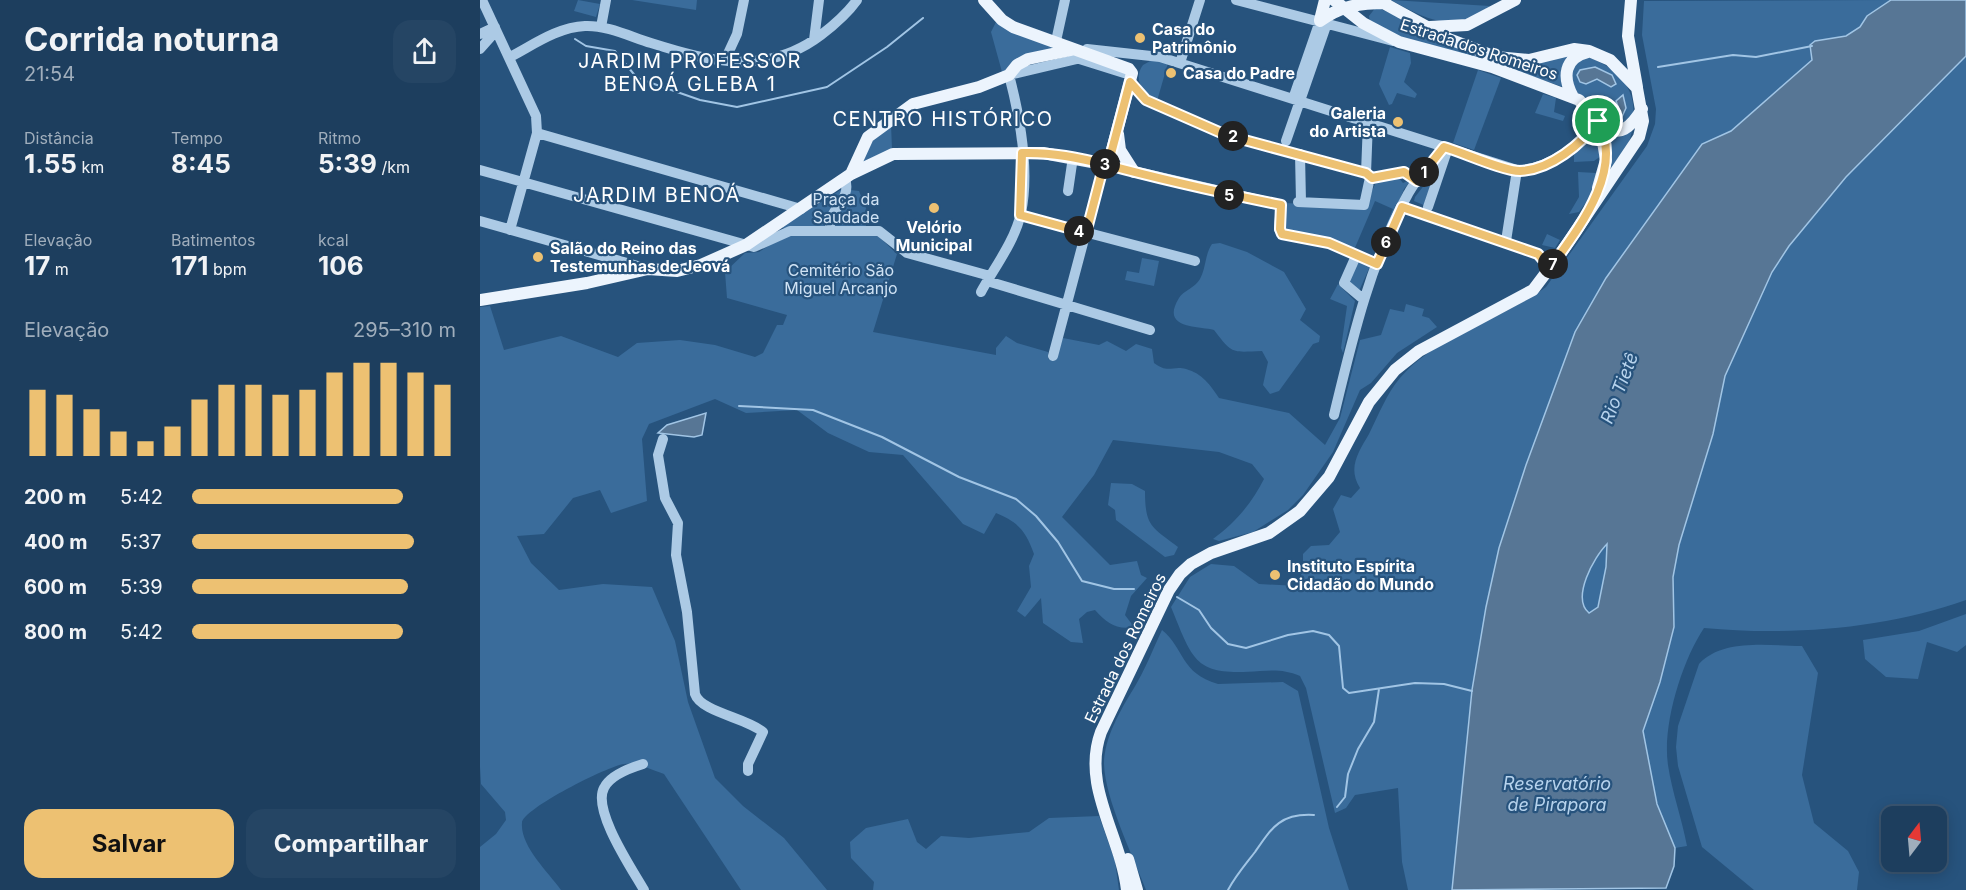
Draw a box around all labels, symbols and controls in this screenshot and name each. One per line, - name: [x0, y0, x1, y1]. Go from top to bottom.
- street label: Estrada dos Romeiros: [1398, 14, 1560, 84]
- text: Corrida noturna: [24, 19, 280, 59]
- place label: Casa do Patrimônio: [1152, 19, 1237, 57]
- button: share: [393, 20, 456, 83]
- marker: Casa do Patrimônio: [1133, 31, 1147, 45]
- district label: JARDIM PROFESSOR BENOÁ GLEBA 1: [578, 49, 802, 96]
- text: 21:54: [24, 62, 75, 86]
- place label: Casa do Padre: [1183, 63, 1295, 83]
- marker: Casa do Padre: [1164, 66, 1178, 80]
- pin: [1572, 95, 1623, 146]
- place label: Galeria do Artista: [1309, 103, 1386, 141]
- icon: arrive: [1581, 104, 1614, 137]
- district label: CENTRO HISTÓRICO: [832, 106, 1054, 131]
- marker: Galeria do Artista: [1391, 115, 1405, 129]
- pin: 2: [1218, 121, 1248, 151]
- text: 2: [1228, 126, 1238, 146]
- text: Distância: [24, 128, 94, 148]
- text: Tempo: [171, 128, 223, 148]
- text: Ritmo: [318, 128, 361, 148]
- text: 1.55: [24, 148, 77, 179]
- text: 8:45: [171, 148, 231, 179]
- text: 5:39: [318, 148, 377, 179]
- pin: 3: [1090, 149, 1120, 179]
- text: 3: [1100, 154, 1110, 174]
- text: km: [77, 157, 104, 177]
- text: /km: [377, 157, 410, 177]
- pin: 1: [1409, 157, 1439, 187]
- text: 1: [1421, 162, 1427, 182]
- pin: 5: [1214, 180, 1244, 210]
- district label: JARDIM BENOÁ: [573, 182, 741, 207]
- text: 5: [1224, 185, 1234, 205]
- park label: Praça da Saudade: [813, 189, 879, 227]
- marker: Velório Municipal: [927, 201, 941, 215]
- pin: 4: [1064, 216, 1094, 246]
- place label: Velório Municipal: [896, 217, 972, 255]
- text: 4: [1074, 221, 1084, 241]
- pin: 6: [1371, 227, 1401, 257]
- text: Elevação: [24, 230, 92, 250]
- text: Batimentos: [171, 230, 255, 250]
- text: kcal: [318, 230, 349, 250]
- text: 6: [1381, 232, 1391, 252]
- place label: Salão do Reino das Testemunhas de Jeová: [550, 238, 730, 276]
- pin: 7: [1538, 249, 1568, 279]
- text: 17: [24, 250, 50, 281]
- text: 171: [171, 250, 209, 281]
- text: 106: [318, 250, 364, 281]
- marker: Salão do Reino das Testemunhas de Jeová: [531, 250, 545, 264]
- text: 7: [1548, 254, 1558, 274]
- text: m: [50, 259, 69, 279]
- text: bpm: [209, 259, 247, 279]
- park label: Cemitério São Miguel Arcanjo: [784, 260, 898, 298]
- text: Elevação: [24, 318, 109, 342]
- text: 295–310 m: [353, 318, 456, 342]
- water label: Rio Tietê: [1596, 350, 1642, 426]
- text: 200 m: [24, 485, 87, 509]
- text: 5:42: [120, 485, 163, 509]
- text: 400 m: [24, 530, 88, 554]
- text: 5:37: [120, 530, 162, 554]
- place label: Instituto Espírita Cidadão do Mundo: [1287, 556, 1434, 594]
- marker: Instituto Espírita Cidadão do Mundo: [1268, 568, 1282, 582]
- street label: Estrada dos Romeiros: [1080, 570, 1170, 726]
- text: 600 m: [24, 575, 87, 599]
- text: 5:39: [120, 575, 163, 599]
- text: 800 m: [24, 620, 87, 644]
- text: 5:42: [120, 620, 163, 644]
- water label: Reservatório de Pirapora: [1503, 773, 1611, 815]
- north arrow: [1881, 806, 1947, 872]
- map controls: [1881, 806, 1947, 872]
- button: Salvar: [24, 809, 234, 878]
- button: Compartilhar: [246, 809, 456, 878]

